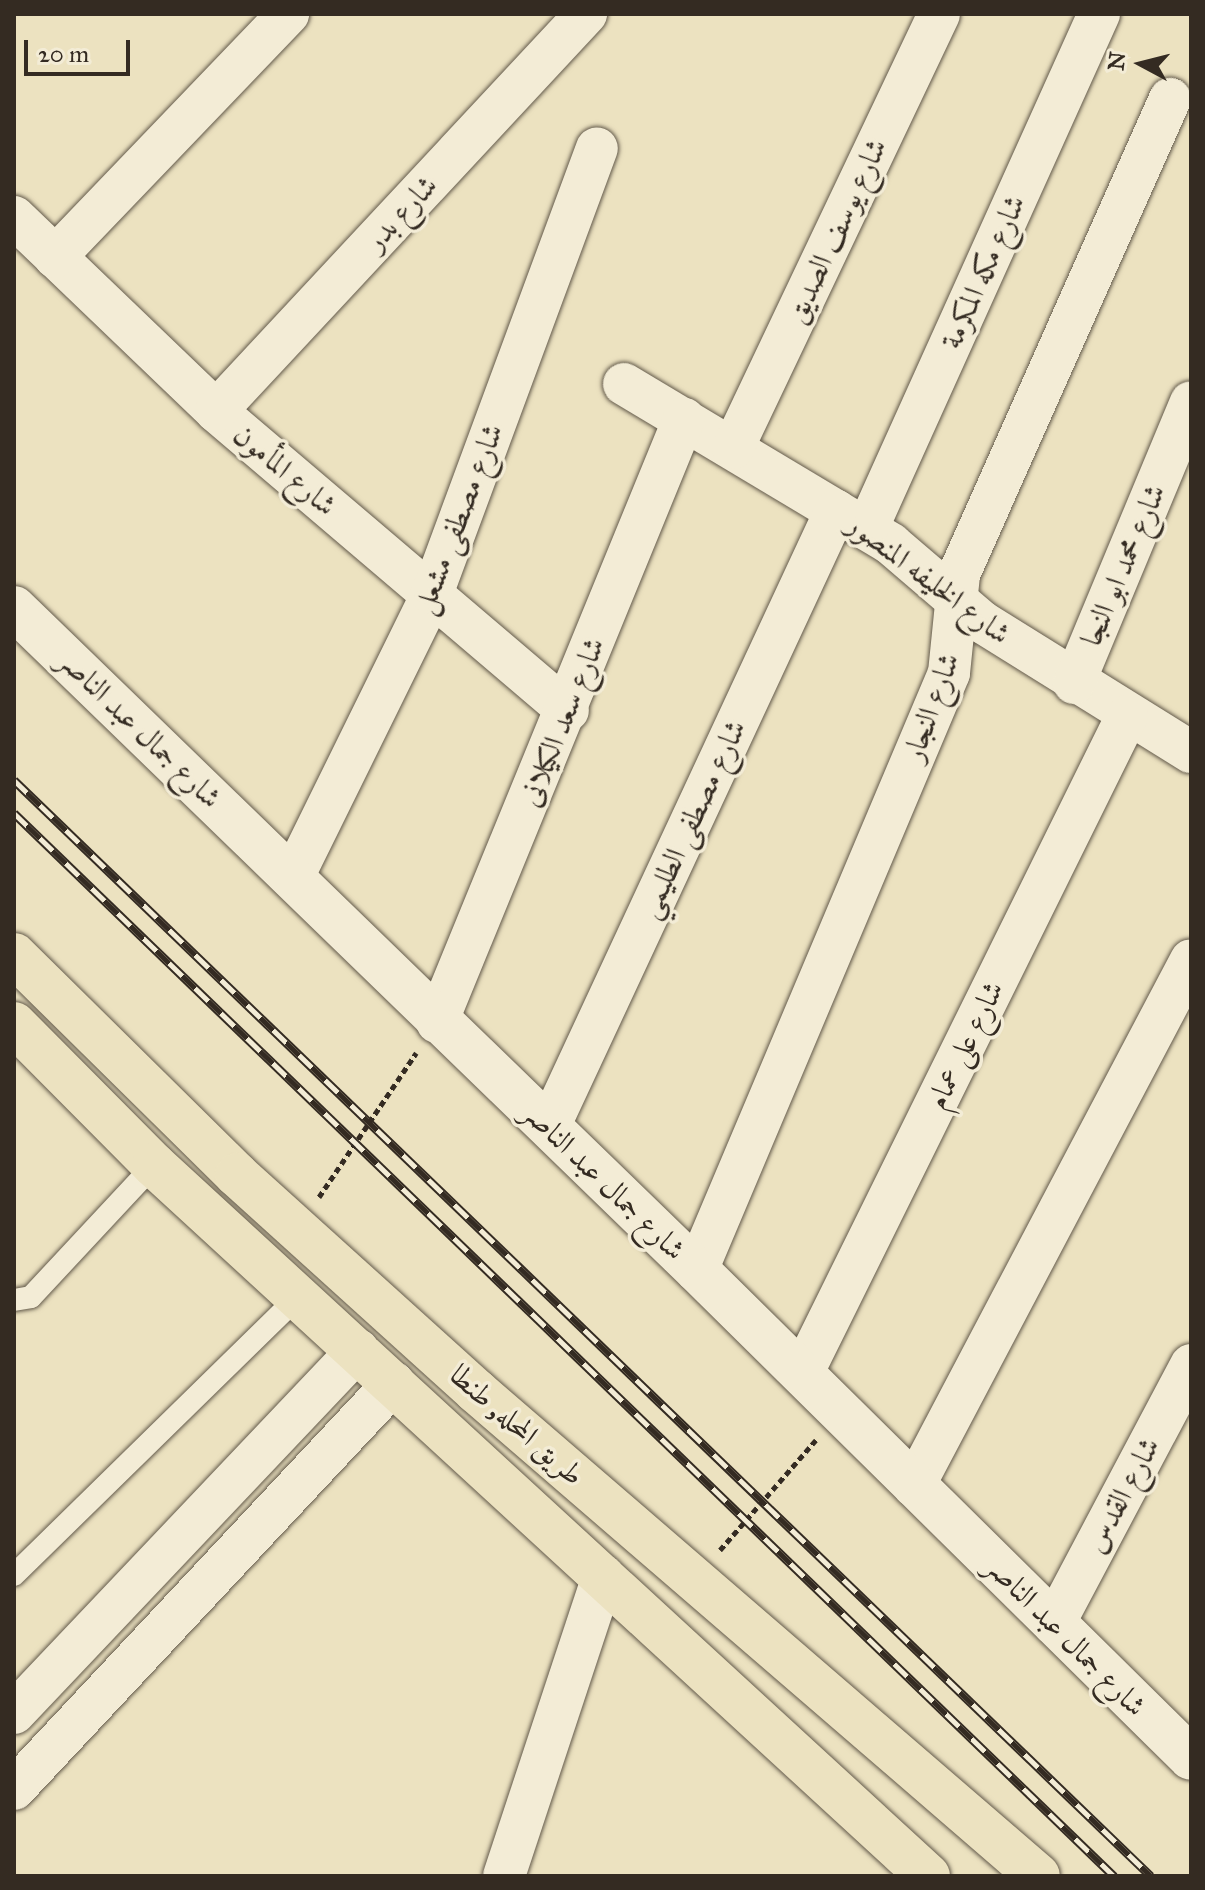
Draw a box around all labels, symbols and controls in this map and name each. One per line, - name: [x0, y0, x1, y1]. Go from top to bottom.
- scale bar: [28, 24, 134, 74]
- north arrow: [1101, 24, 1181, 104]
- text: 20 m: [38, 39, 89, 69]
- text: N: [1102, 50, 1131, 72]
- street label: شارع يوسف الصديق: [777, 133, 895, 329]
- street label: شارع بدر: [357, 168, 445, 258]
- street label: شارع مكه المكرمة: [933, 189, 1033, 355]
- street label: شارع المأمون: [226, 417, 344, 523]
- street label: شارع مصطفى مشعل: [405, 419, 511, 619]
- street label: شارع محمد ابو النجا: [1073, 479, 1173, 651]
- street label: شارع الخليفه المنصور: [840, 506, 1018, 652]
- street label: شارع سعد الكيلانى: [512, 632, 612, 812]
- street label: شارع جمال عبد الناصر: [51, 642, 229, 816]
- street label: شارع النجار: [895, 648, 967, 766]
- street label: شارع مصطفى الطليمي: [630, 714, 754, 924]
- street label: شارع على عمام: [919, 975, 1011, 1115]
- street label: شارع جمال عبد الناصر: [515, 1094, 693, 1268]
- street label: طريق المحله, طنطا: [442, 1357, 592, 1493]
- street label: شارع القدس: [1077, 1431, 1167, 1559]
- street label: شارع جمال عبد الناصر: [978, 1548, 1154, 1724]

